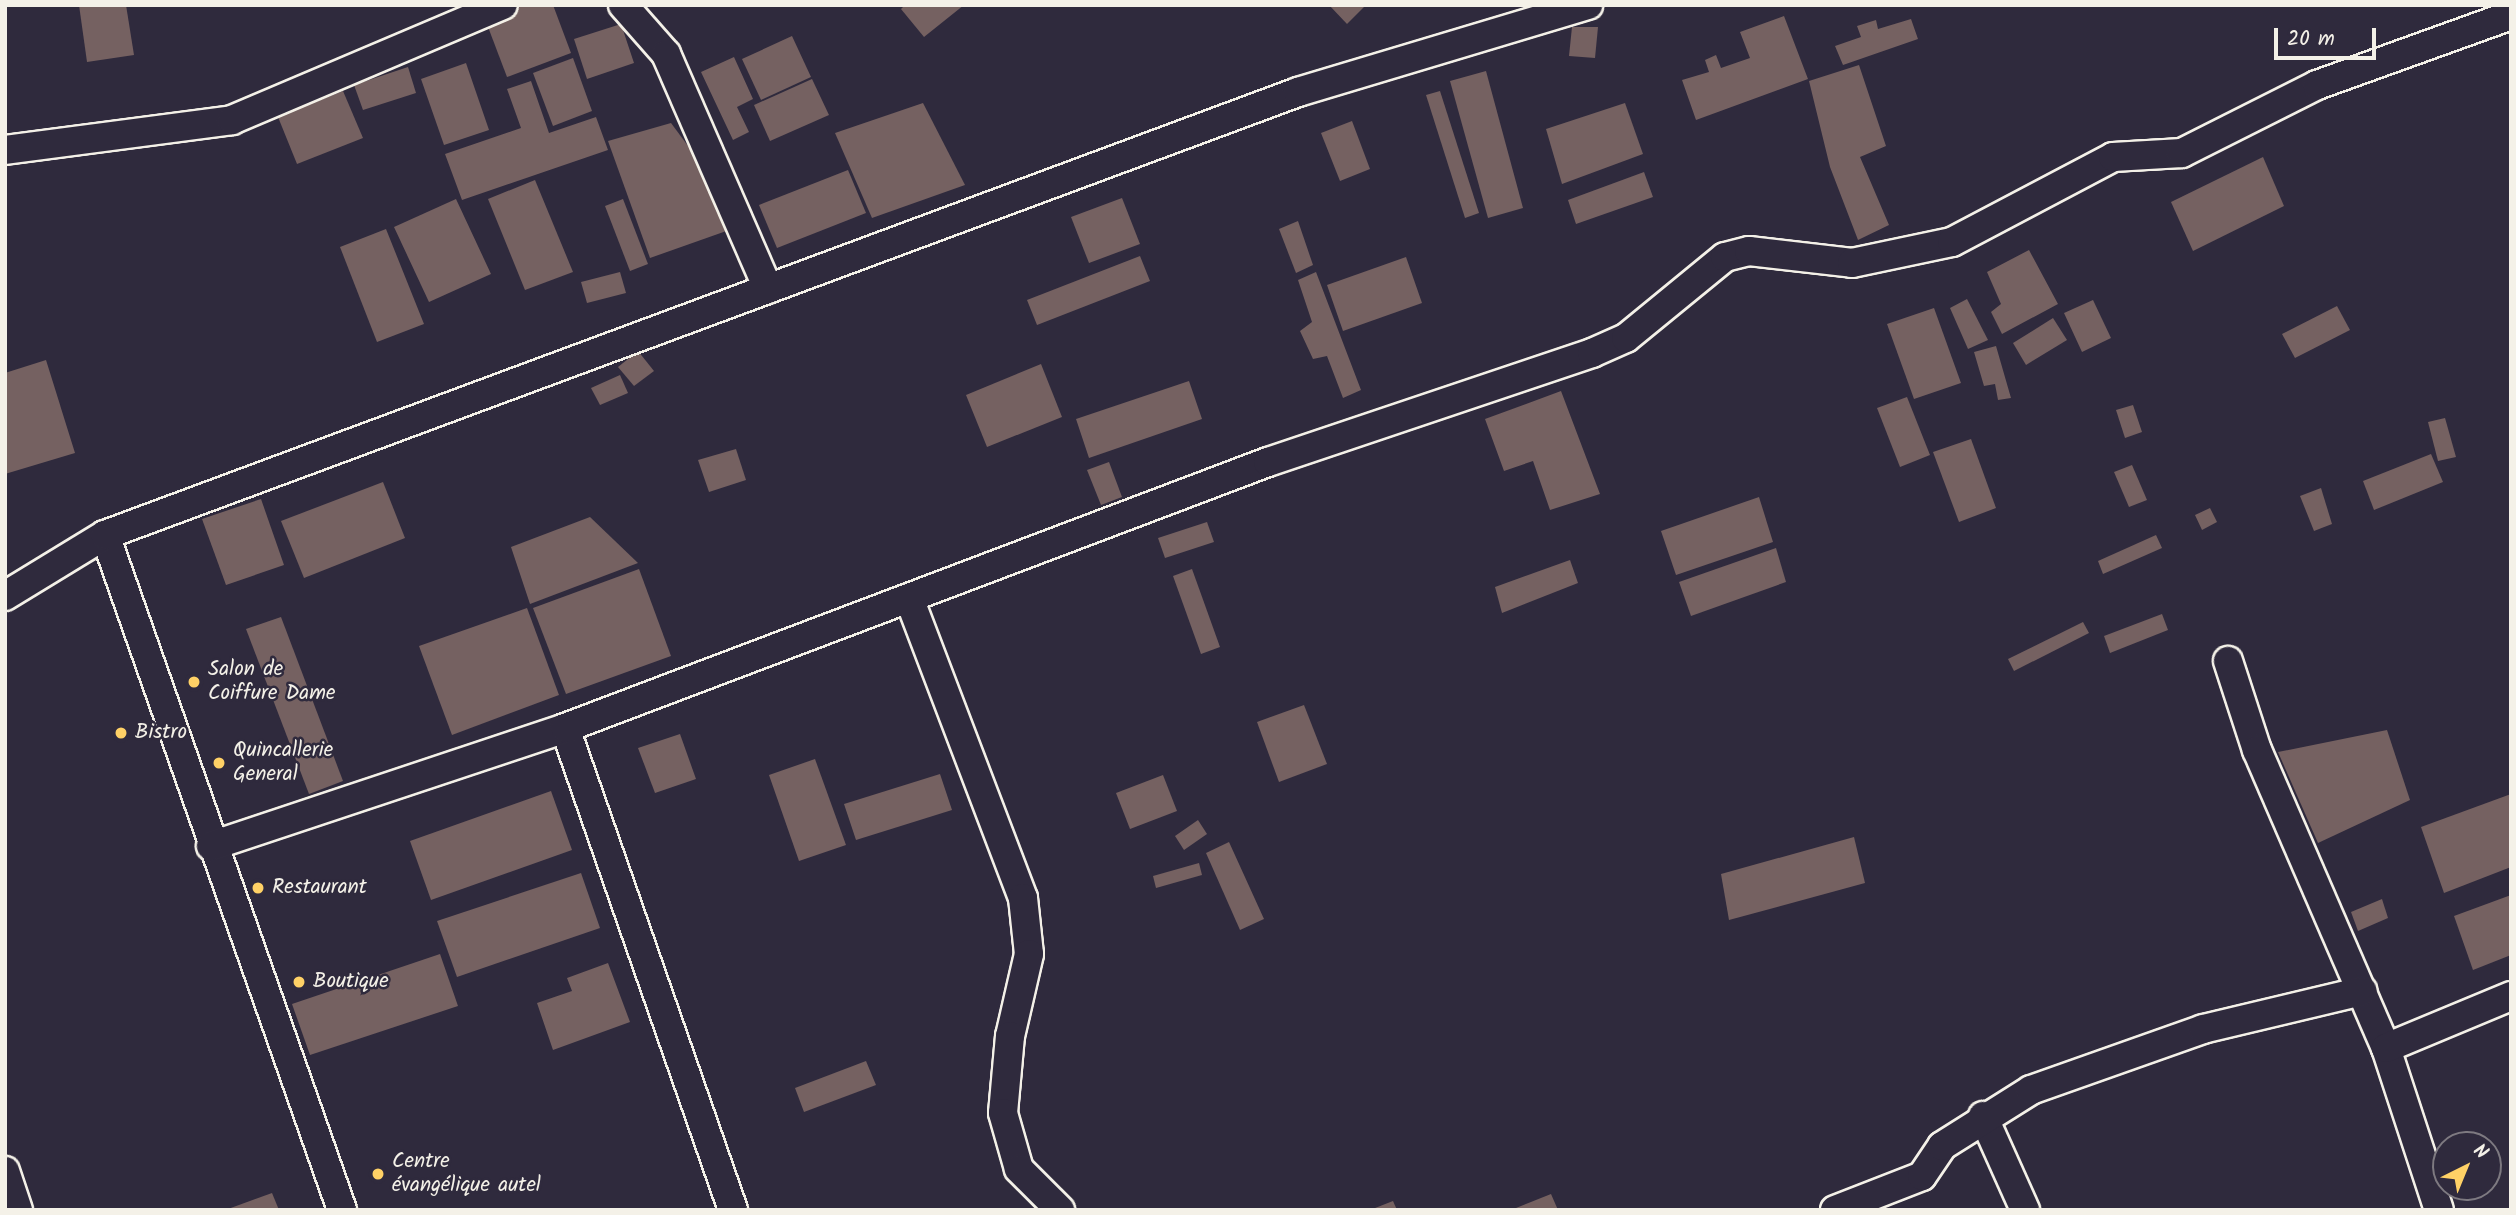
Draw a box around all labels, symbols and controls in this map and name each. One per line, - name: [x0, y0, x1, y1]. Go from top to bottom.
- scale bar: [2278, 14, 2380, 58]
- text: 20 m: [2287, 23, 2335, 56]
- place label: Salon de Coiffure Dame: [208, 657, 335, 707]
- marker: Salon de Coiffure Dame: [186, 674, 202, 690]
- place label: Bistro: [135, 720, 187, 746]
- marker: Bistro: [113, 725, 129, 741]
- place label: Quincallerie General: [233, 738, 333, 788]
- marker: Quincallerie General: [211, 755, 227, 771]
- place label: Restaurant: [272, 875, 367, 901]
- marker: Restaurant: [250, 880, 266, 896]
- place label: Boutique: [313, 969, 389, 995]
- marker: Boutique: [291, 974, 307, 990]
- north arrow: [2432, 1131, 2502, 1201]
- text: N: [2465, 1137, 2495, 1167]
- place label: Centre évangélique autel: [392, 1149, 541, 1199]
- marker: Centre évangélique autel: [370, 1166, 386, 1182]

